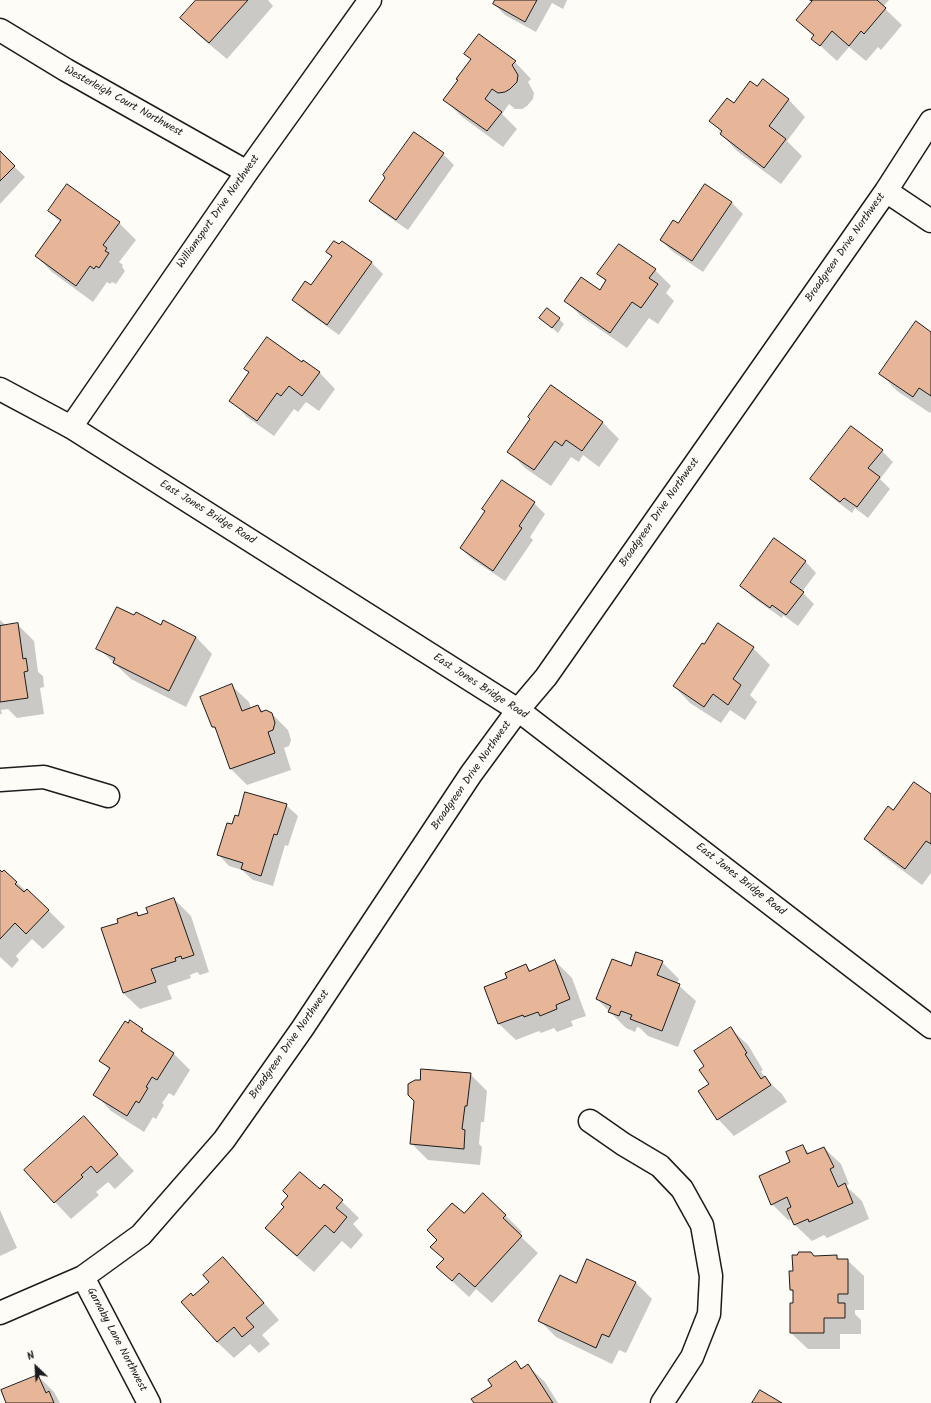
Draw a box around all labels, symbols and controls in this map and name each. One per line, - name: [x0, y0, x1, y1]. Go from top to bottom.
- street label: Westerleigh Court Northwest: [61, 64, 185, 140]
- street label: Williamsport Drive Northwest: [175, 153, 263, 271]
- street label: Broadgreen Drive Northwest: [803, 191, 889, 305]
- street label: Broadgreen Drive Northwest: [617, 456, 703, 570]
- street label: East Jones Bridge Road: [157, 478, 257, 548]
- street label: East Jones Bridge Road: [430, 651, 530, 723]
- street label: Broadgreen Drive Northwest: [429, 719, 515, 833]
- street label: East Jones Bridge Road: [692, 841, 788, 919]
- street label: Broadgreen Drive Northwest: [247, 988, 333, 1102]
- street label: Garnaby Lane Northwest: [83, 1286, 149, 1394]
- north arrow: [16, 1347, 56, 1387]
- text: N: [24, 1347, 38, 1366]

